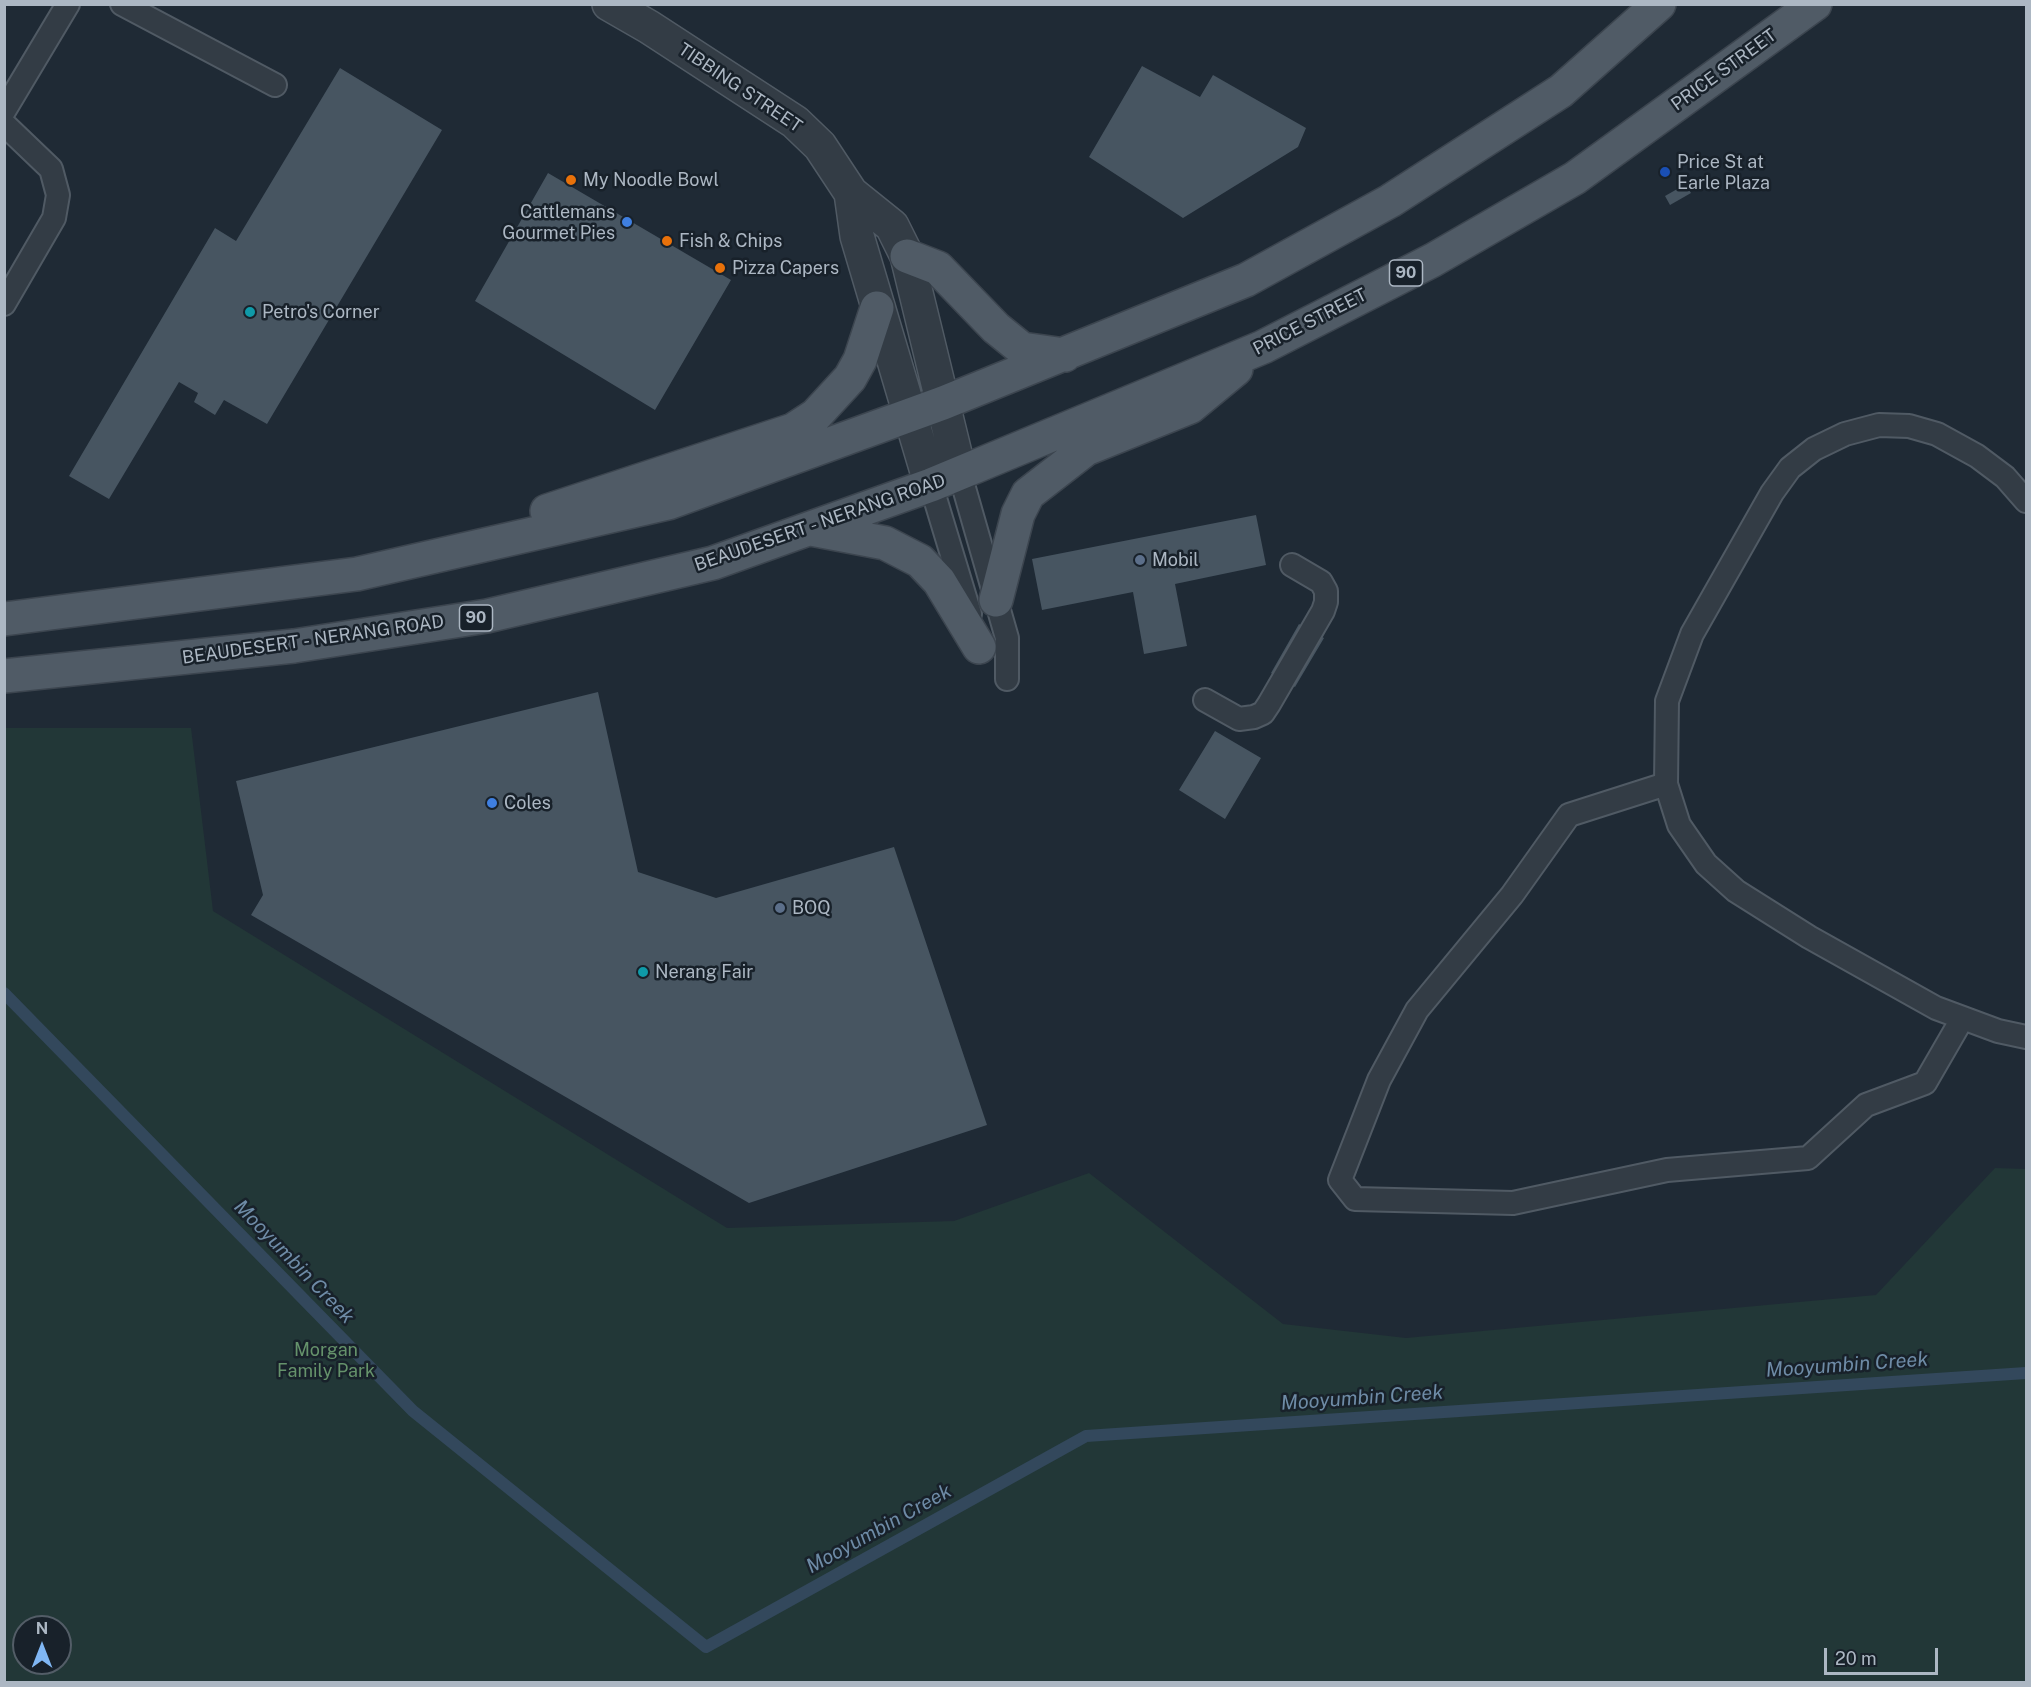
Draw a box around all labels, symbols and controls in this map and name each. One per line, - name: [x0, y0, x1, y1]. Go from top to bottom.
- street label: PRICE STREET: [1667, 25, 1781, 115]
- street label: TIBBING STREET: [674, 39, 806, 137]
- place label: Price St at Earle Plaza: [1677, 151, 1770, 194]
- marker: Price St at Earle Plaza: [1658, 165, 1672, 179]
- place label: My Noodle Bowl: [583, 169, 719, 191]
- marker: My Noodle Bowl: [564, 173, 578, 187]
- place label: Cattlemans Gourmet Pies: [502, 201, 615, 244]
- marker: Cattlemans Gourmet Pies: [620, 215, 634, 229]
- place label: Fish & Chips: [679, 230, 782, 252]
- marker: Fish & Chips: [660, 234, 674, 248]
- place label: Pizza Capers: [732, 257, 839, 279]
- road number: 90: [1390, 260, 1422, 286]
- marker: Pizza Capers: [713, 261, 727, 275]
- street label: PRICE STREET: [1250, 284, 1370, 360]
- place label: Petro's Corner: [262, 301, 380, 323]
- marker: Petro's Corner: [243, 305, 257, 319]
- street label: BEAUDESERT - NERANG ROAD: [692, 470, 948, 576]
- place label: Mobil: [1152, 549, 1199, 571]
- marker: Mobil: [1133, 553, 1147, 567]
- road number: 90: [460, 605, 492, 631]
- street label: BEAUDESERT - NERANG ROAD: [181, 611, 445, 669]
- place label: Coles: [504, 792, 551, 814]
- marker: Coles: [485, 796, 499, 810]
- place label: BOQ: [792, 897, 831, 919]
- marker: BOQ: [773, 901, 787, 915]
- place label: Nerang Fair: [655, 961, 753, 983]
- marker: Nerang Fair: [636, 965, 650, 979]
- water label: Mooyumbin Creek: [229, 1195, 359, 1329]
- park label: Morgan Family Park: [277, 1339, 375, 1382]
- water label: Mooyumbin Creek: [1765, 1347, 1929, 1383]
- water label: Mooyumbin Creek: [1280, 1380, 1444, 1416]
- water label: Mooyumbin Creek: [802, 1479, 956, 1579]
- north arrow: [12, 1615, 72, 1675]
- text: N: [36, 1619, 48, 1638]
- scale bar: [1827, 1636, 1941, 1674]
- text: 20 m: [1835, 1648, 1877, 1669]

